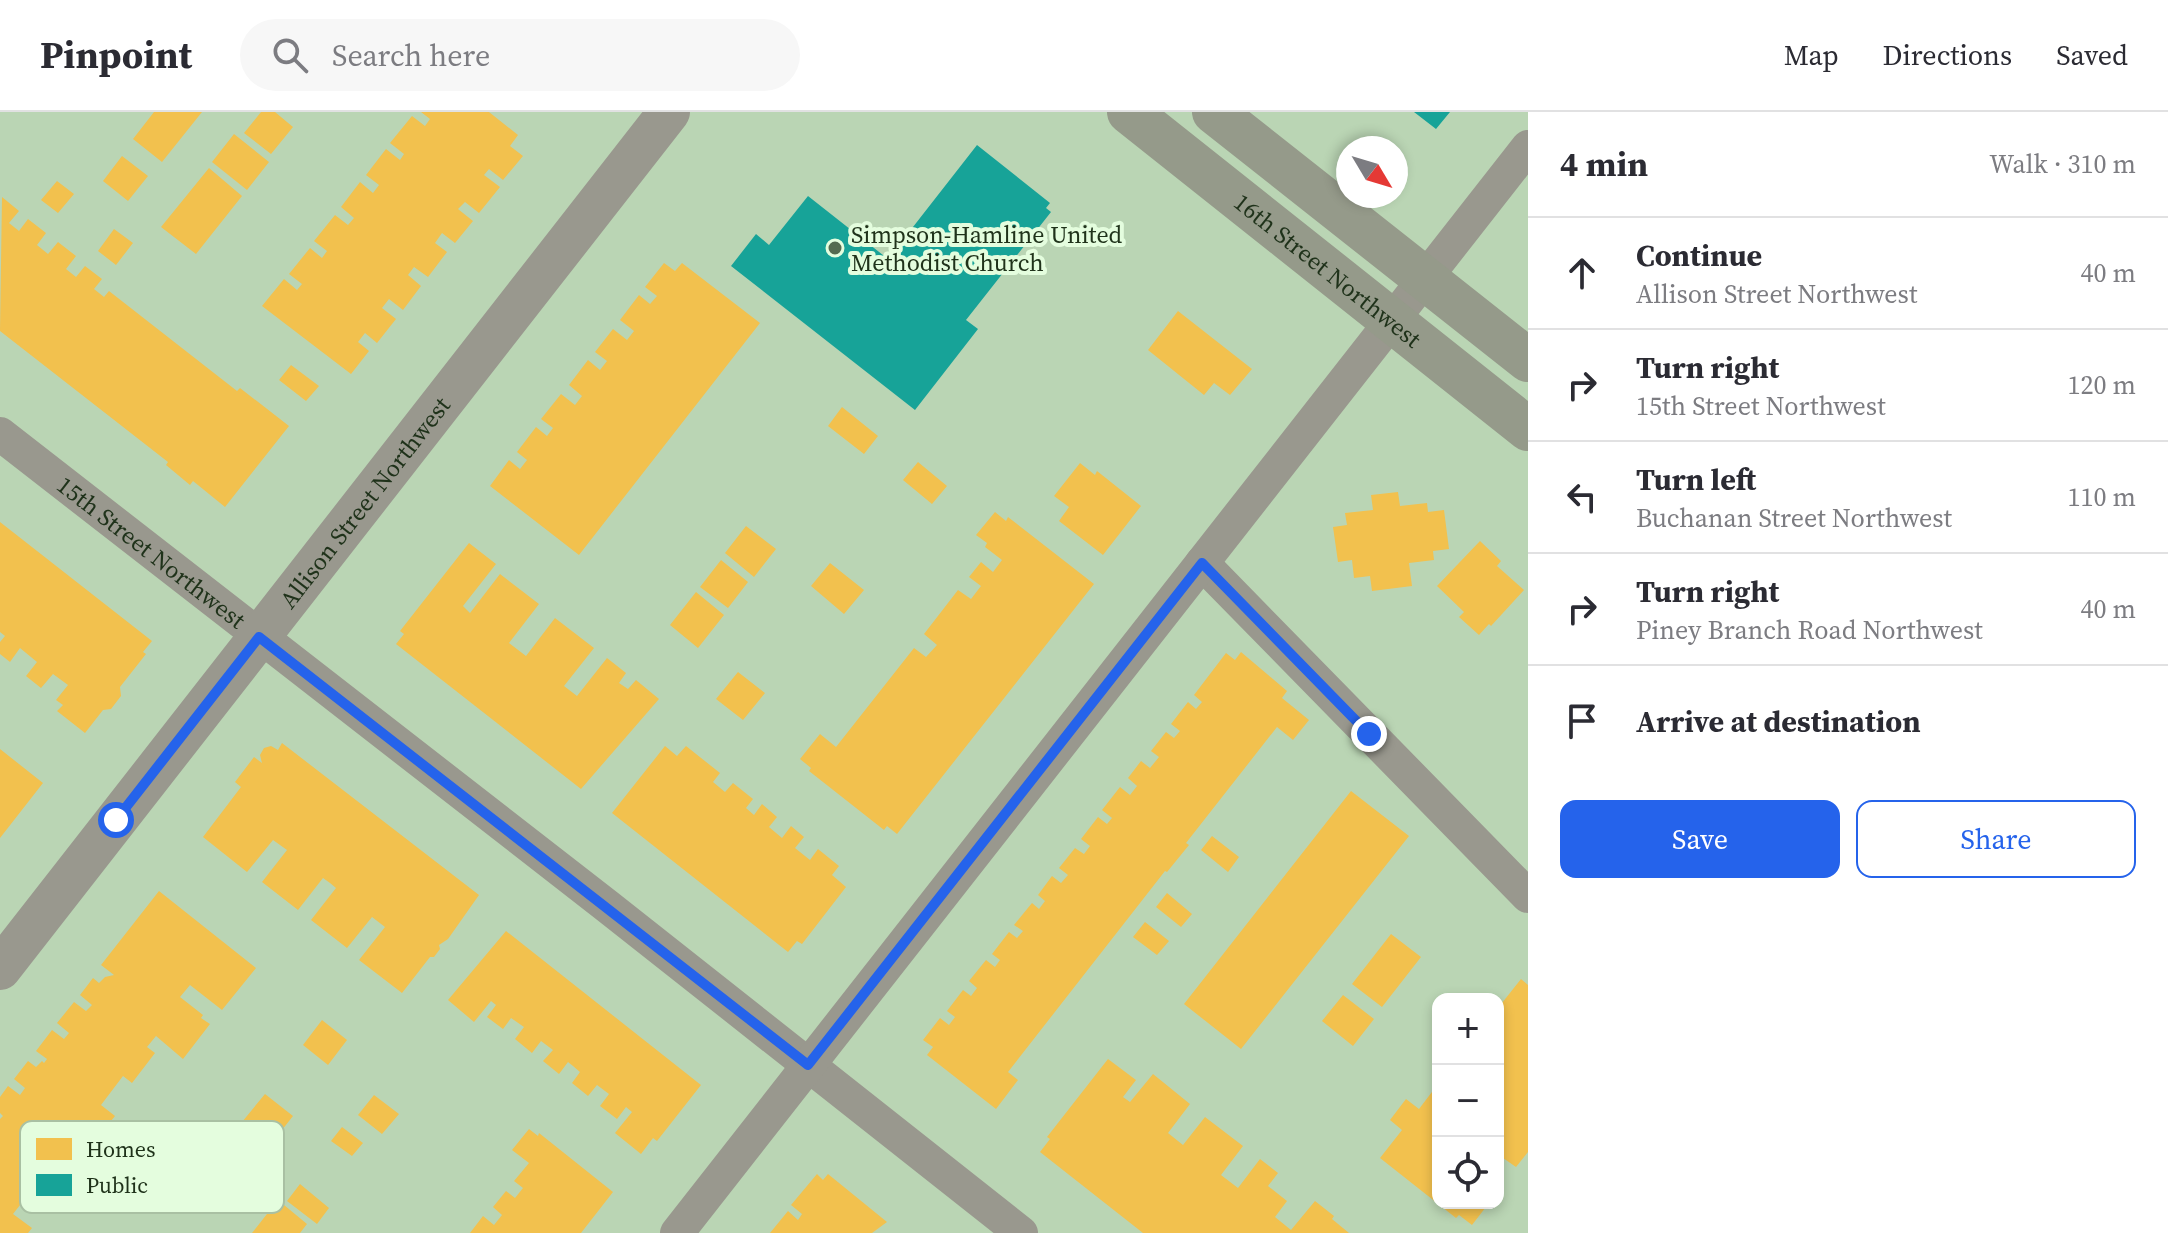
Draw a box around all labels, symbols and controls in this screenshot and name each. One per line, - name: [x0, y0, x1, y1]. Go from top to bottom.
- search box: [240, 19, 800, 91]
- text: Pinpoint: [40, 29, 192, 81]
- icon: search: [268, 33, 312, 77]
- text: Search here: [332, 35, 490, 76]
- text: Map: [1784, 36, 1839, 74]
- text: Directions: [1883, 36, 2012, 74]
- text: Saved: [2056, 36, 2128, 74]
- north arrow: [1336, 136, 1408, 208]
- text: 4 min: [1560, 141, 1648, 187]
- text: Walk · 310 m: [1989, 146, 2136, 182]
- street label: 16th Street Northwest: [1227, 185, 1429, 355]
- place label: Simpson-Hamline United Methodist Church: [851, 218, 1123, 279]
- text: Continue: [1636, 235, 1762, 276]
- marker: Simpson-Hamline United Methodist Church: [826, 239, 844, 257]
- icon: ahead: [1560, 251, 1604, 295]
- text: 40 m: [2081, 255, 2136, 291]
- text: Allison Street Northwest: [1636, 276, 1917, 312]
- text: Turn right: [1636, 347, 1779, 388]
- icon: right: [1560, 363, 1604, 407]
- text: 120 m: [2068, 367, 2136, 403]
- text: 15th Street Northwest: [1636, 388, 1886, 424]
- street label: Allison Street Northwest: [271, 390, 457, 615]
- text: Turn left: [1636, 459, 1756, 500]
- street label: 15th Street Northwest: [50, 468, 253, 636]
- icon: left: [1560, 475, 1604, 519]
- text: 110 m: [2068, 479, 2136, 515]
- text: Buchanan Street Northwest: [1636, 500, 1952, 536]
- text: Turn right: [1636, 571, 1779, 612]
- icon: right: [1560, 587, 1604, 631]
- text: 40 m: [2081, 591, 2136, 627]
- text: Piney Branch Road Northwest: [1636, 612, 1983, 648]
- icon: arrive: [1560, 699, 1604, 743]
- text: Arrive at destination: [1636, 701, 1921, 742]
- route end: [1351, 716, 1387, 752]
- button: Save: [1560, 800, 1840, 878]
- button: Share: [1856, 800, 2136, 878]
- route start: [98, 802, 134, 838]
- map controls: [1432, 993, 1504, 1209]
- button: +: [1432, 993, 1504, 1065]
- button: −: [1432, 1065, 1504, 1137]
- legend: [20, 1121, 284, 1213]
- text: Homes: [86, 1134, 156, 1164]
- button: locate: [1432, 1137, 1504, 1209]
- text: Public: [86, 1170, 148, 1200]

